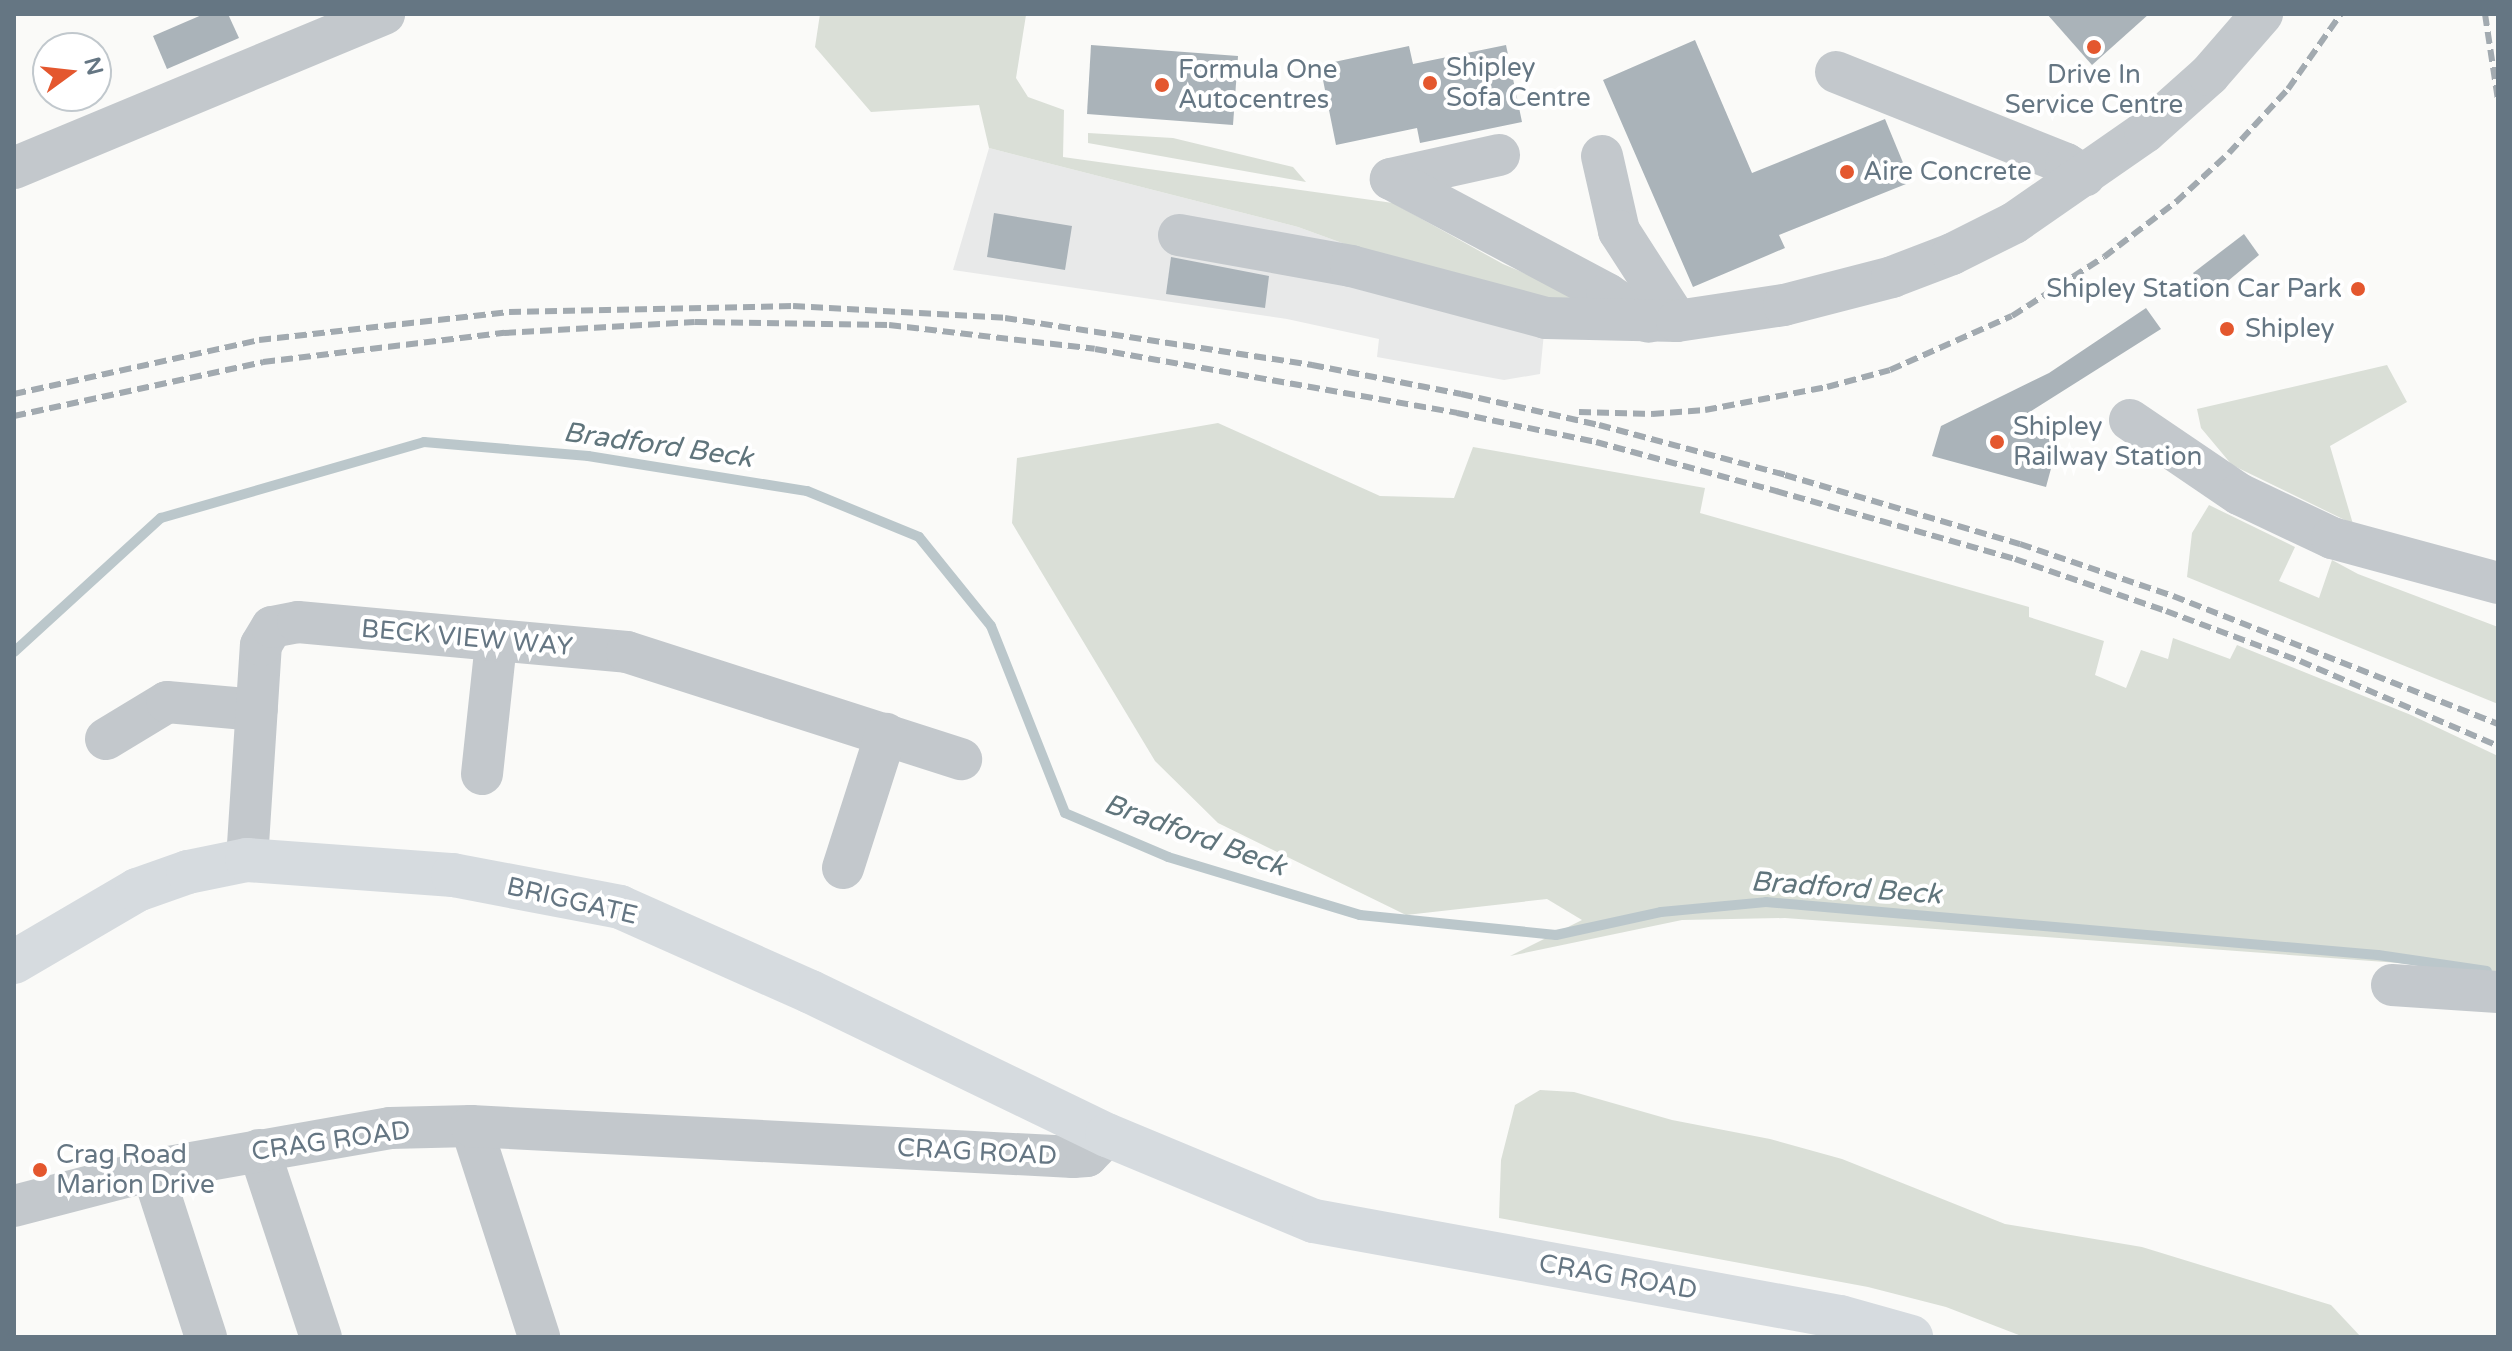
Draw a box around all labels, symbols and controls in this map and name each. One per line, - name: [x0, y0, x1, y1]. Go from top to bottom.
- north arrow: [32, 32, 112, 112]
- marker: Drive In Service Centre: [2085, 38, 2103, 56]
- place label: Shipley Sofa Centre: [1446, 52, 1591, 114]
- text: N: [78, 54, 108, 78]
- place label: Formula One Autocentres: [1178, 54, 1337, 116]
- place label: Drive In Service Centre: [2005, 59, 2183, 120]
- marker: Shipley Sofa Centre: [1421, 74, 1439, 92]
- marker: Formula One Autocentres: [1153, 76, 1171, 94]
- place label: Aire Concrete: [1863, 156, 2032, 188]
- marker: Aire Concrete: [1838, 163, 1856, 181]
- place label: Shipley Station Car Park: [2046, 273, 2342, 305]
- marker: Shipley Station Car Park: [2349, 280, 2367, 298]
- place label: Shipley: [2245, 313, 2335, 345]
- marker: Shipley: [2216, 318, 2238, 340]
- place label: Shipley Railway Station: [2013, 411, 2202, 472]
- water label: Bradford Beck: [561, 415, 755, 475]
- marker: Shipley Railway Station: [1988, 433, 2006, 451]
- street label: BECK VIEW WAY: [360, 613, 574, 663]
- water label: Bradford Beck: [1100, 787, 1290, 883]
- water label: Bradford Beck: [1750, 865, 1942, 911]
- street label: BRIGGATE: [503, 871, 641, 931]
- street label: CRAG ROAD: [250, 1114, 412, 1168]
- street label: CRAG ROAD: [896, 1132, 1058, 1172]
- place label: Crag Road Marion Drive: [56, 1139, 215, 1200]
- marker: Crag Road Marion Drive: [31, 1161, 49, 1179]
- street label: CRAG ROAD: [1536, 1248, 1700, 1306]

